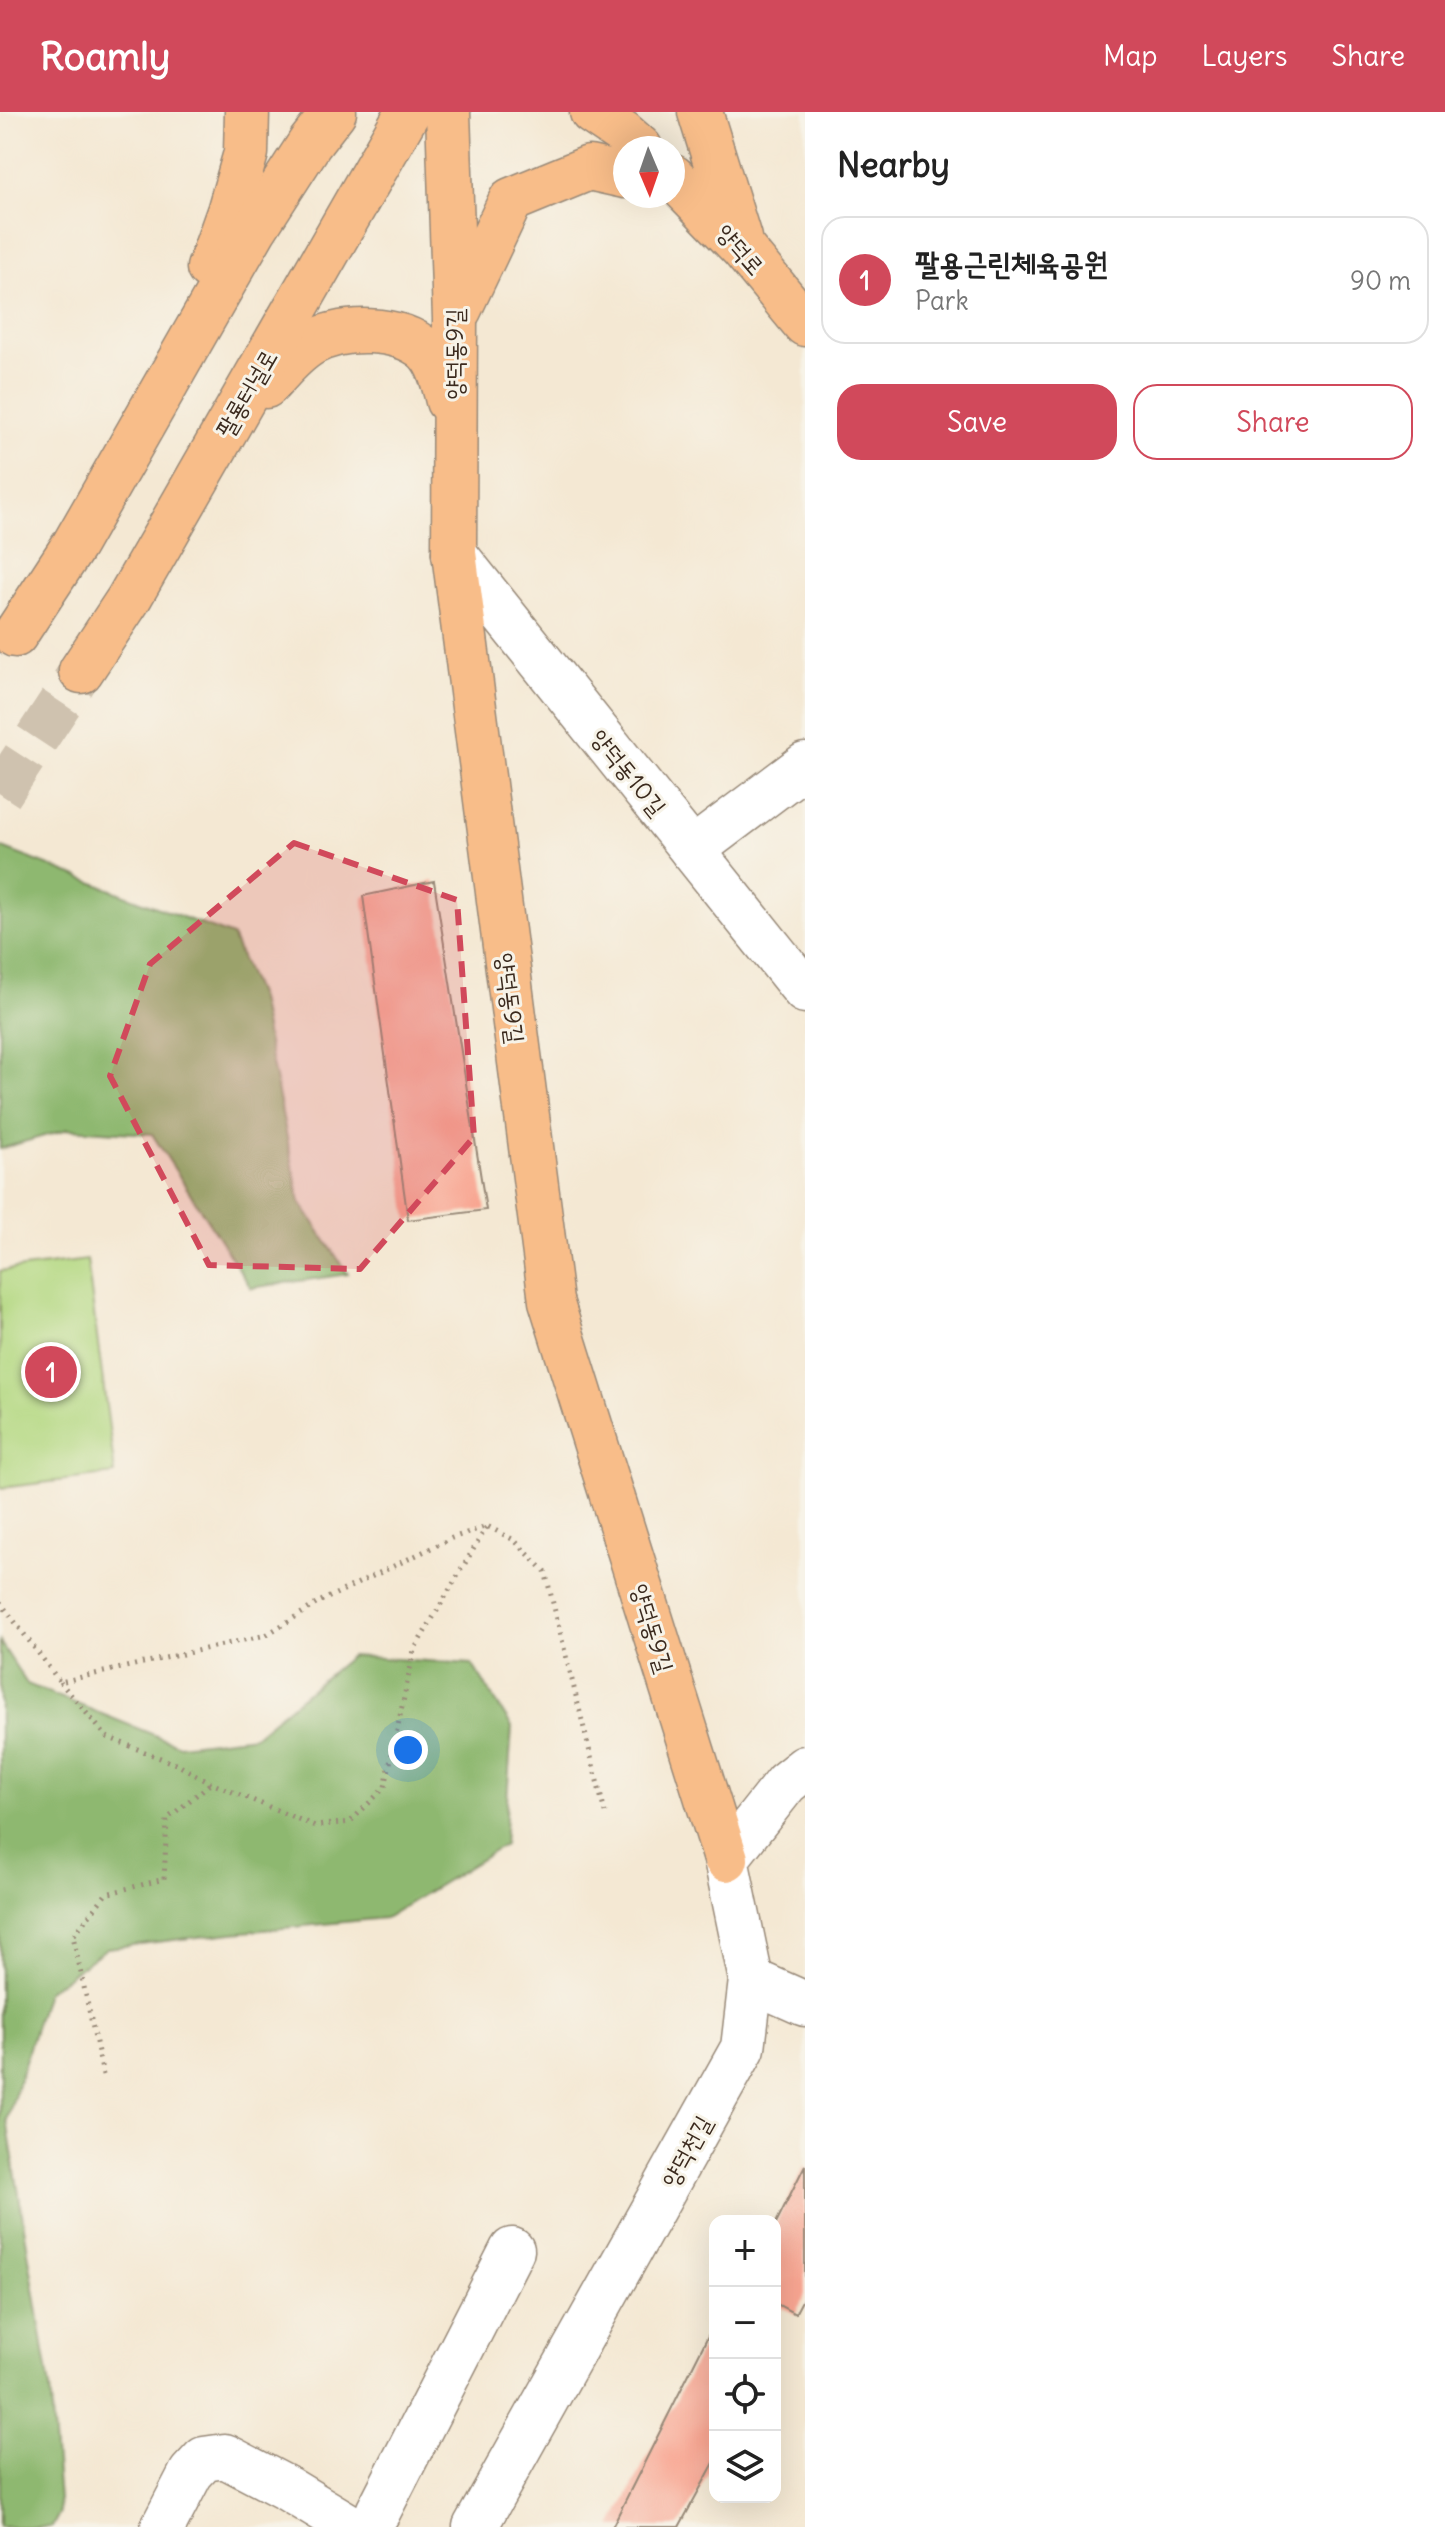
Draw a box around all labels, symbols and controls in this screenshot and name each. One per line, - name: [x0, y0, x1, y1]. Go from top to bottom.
- text: Roamly: [40, 33, 170, 80]
- text: Map: [1103, 38, 1158, 74]
- text: Layers: [1202, 38, 1288, 74]
- text: Share: [1332, 38, 1405, 74]
- north arrow: [613, 136, 685, 208]
- text: Nearby: [837, 143, 950, 186]
- street label: 양덕로: [711, 217, 771, 281]
- text: 팔용근린체육공원: [915, 244, 1108, 282]
- text: 1: [860, 264, 870, 297]
- text: 90 m: [1350, 264, 1411, 297]
- text: Park: [915, 284, 969, 317]
- street label: 양덕동9길: [439, 308, 469, 400]
- street label: 팔룡터널로: [209, 344, 283, 442]
- button: Save: [837, 384, 1117, 460]
- button: Share: [1133, 384, 1413, 460]
- street label: 양덕동10길: [585, 723, 673, 821]
- street label: 양덕동9길: [491, 951, 531, 1045]
- pin: 1: [25, 1342, 77, 1402]
- street label: 양덕동9길: [625, 1580, 681, 1676]
- your location: [388, 1730, 428, 1770]
- street label: 양덕천길: [654, 2110, 718, 2192]
- map controls: [709, 2215, 781, 2503]
- button: +: [709, 2215, 781, 2287]
- button: −: [709, 2287, 781, 2359]
- button: locate: [709, 2359, 781, 2431]
- button: layers: [709, 2431, 781, 2503]

